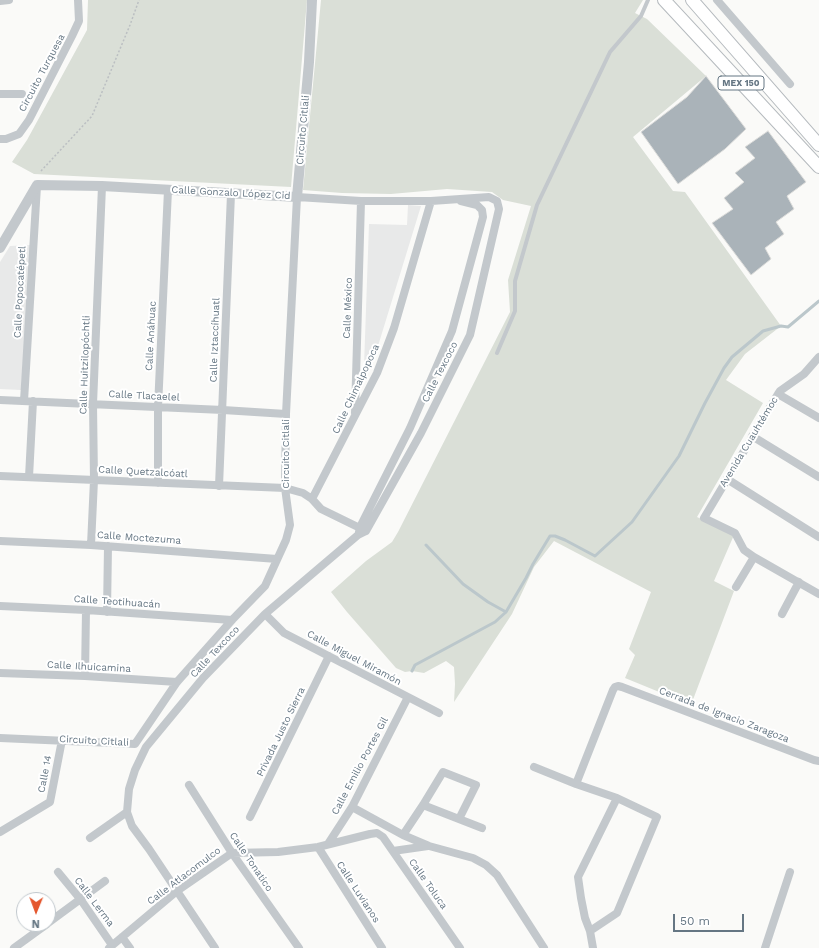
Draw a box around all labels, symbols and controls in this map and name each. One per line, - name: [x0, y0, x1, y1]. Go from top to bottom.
- street label: Circuito Turquesa: [16, 32, 68, 114]
- road number: MEX 150: [718, 76, 764, 90]
- street label: Circuito Citlali: [294, 95, 312, 165]
- street label: Calle Gonzalo López Cid: [171, 184, 291, 202]
- street label: Calle Popocatépetl: [12, 246, 28, 338]
- street label: Calle México: [341, 277, 355, 339]
- street label: Calle Iztaccíhuatl: [208, 297, 222, 383]
- street label: Calle Anáhuac: [143, 301, 159, 371]
- street label: Calle Huitzilopóchtli: [77, 315, 93, 415]
- street label: Calle Texcoco: [420, 340, 460, 404]
- street label: Calle Chimalpopoca: [330, 342, 382, 436]
- street label: Calle Tlacaelel: [108, 388, 180, 404]
- street label: Avenida Cuauhtémoc: [717, 395, 781, 489]
- street label: Circuito Citlali: [280, 419, 292, 489]
- street label: Calle Quetzalcóatl: [98, 464, 188, 480]
- street label: Calle Moctezuma: [96, 529, 182, 547]
- street label: Calle Teotihuacán: [73, 593, 161, 611]
- street label: Calle Texcoco: [188, 624, 242, 680]
- street label: Calle Miguel Miramón: [305, 628, 403, 688]
- street label: Calle Ilhuicamina: [47, 659, 131, 675]
- street label: Privada Justo Sierra: [254, 685, 308, 779]
- street label: Cerrada de Ignacio Zaragoza: [657, 685, 791, 745]
- street label: Calle Emilio Portes Gil: [329, 715, 391, 817]
- street label: Circuito Citlali: [59, 733, 129, 749]
- street label: Calle 14: [36, 754, 54, 794]
- street label: Calle Tonatico: [227, 830, 275, 894]
- street label: Calle Atlacomulco: [145, 844, 223, 908]
- street label: Calle Toluca: [406, 856, 450, 912]
- street label: Calle Luvianos: [334, 859, 382, 925]
- street label: Calle Lerma: [72, 875, 116, 929]
- north arrow: [16, 892, 56, 932]
- scale bar: [675, 906, 746, 932]
- text: 50 m: [680, 914, 710, 928]
- text: N: [32, 917, 40, 930]

